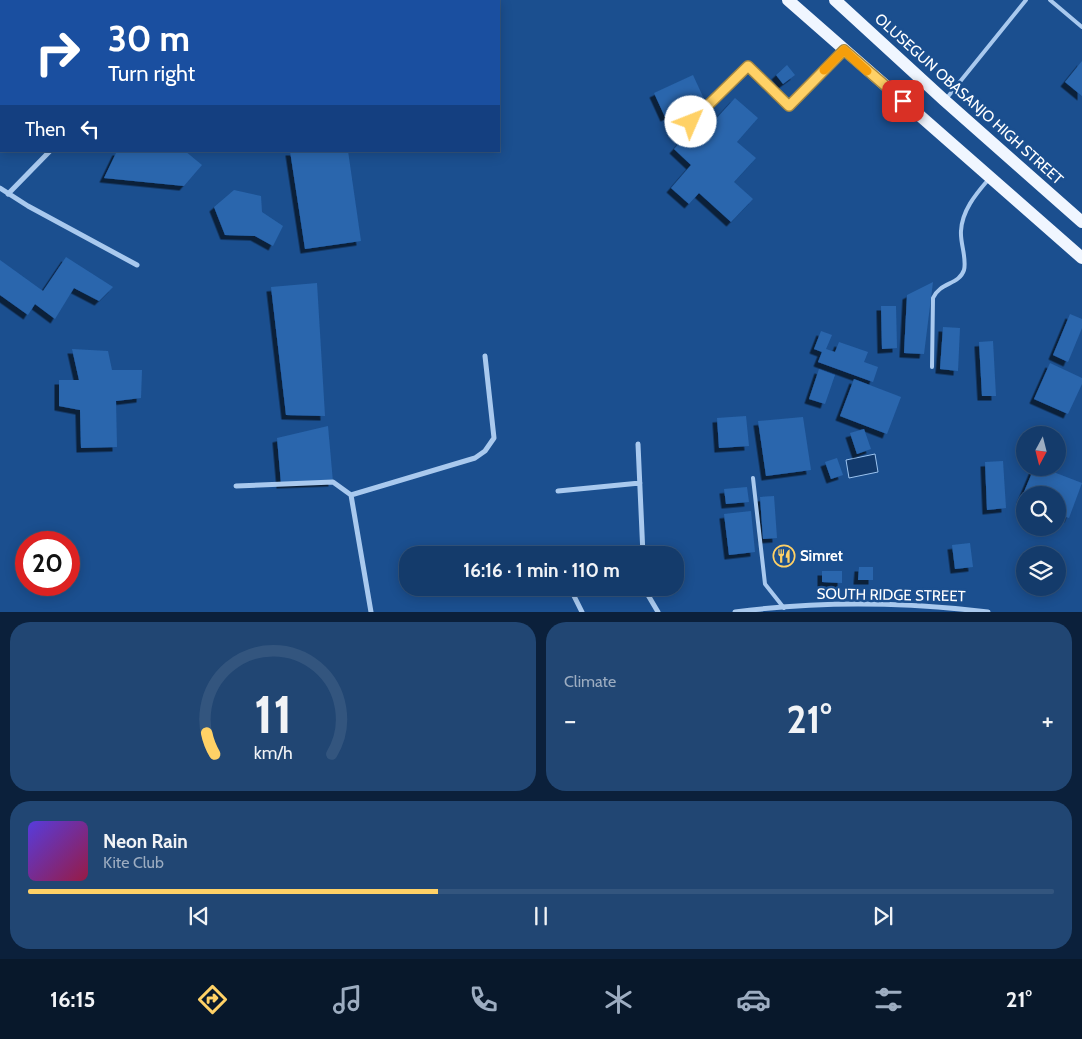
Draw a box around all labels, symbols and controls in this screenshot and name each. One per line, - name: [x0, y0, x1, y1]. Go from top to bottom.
- street label: OLUSEGUN OBASANJO HIGH STREET: [871, 10, 1067, 188]
- text: 30 m: [108, 17, 190, 60]
- icon: right: [25, 20, 90, 85]
- text: Turn right: [108, 60, 195, 87]
- pin: [882, 80, 924, 122]
- icon: arrive: [889, 87, 917, 115]
- position arrow: [664, 95, 716, 147]
- icon: left: [76, 115, 104, 143]
- text: Then: [25, 118, 66, 141]
- north arrow: [1016, 426, 1066, 476]
- map controls: [1016, 426, 1066, 596]
- button: search: [1016, 486, 1066, 536]
- speed limit sign: 20: [15, 531, 80, 596]
- restaurant icon: Simret: [772, 544, 796, 568]
- button: layers: [1016, 546, 1066, 596]
- place label: Simret: [800, 547, 843, 565]
- text: 16:16 · 1 min · 110 m: [463, 559, 620, 582]
- street label: SOUTH RIDGE STREET: [816, 585, 966, 605]
- text: Climate: [564, 672, 616, 691]
- text: 11: [254, 683, 292, 746]
- text: 21°: [786, 696, 832, 743]
- text: −: [564, 703, 576, 737]
- text: +: [1042, 703, 1054, 737]
- text: km/h: [253, 742, 293, 763]
- text: Neon Rain: [103, 830, 188, 853]
- text: Kite Club: [103, 853, 164, 872]
- icon: previous: [185, 902, 213, 930]
- icon: pause: [527, 902, 555, 930]
- icon: next: [869, 902, 897, 930]
- icon: directions: [195, 982, 230, 1017]
- icon: music: [330, 982, 365, 1017]
- icon: phone: [466, 982, 501, 1017]
- icon: climate: [601, 982, 636, 1017]
- icon: car: [736, 982, 771, 1017]
- icon: filters: [871, 982, 906, 1017]
- text: 16:15: [50, 986, 95, 1013]
- text: 21°: [1006, 986, 1032, 1013]

